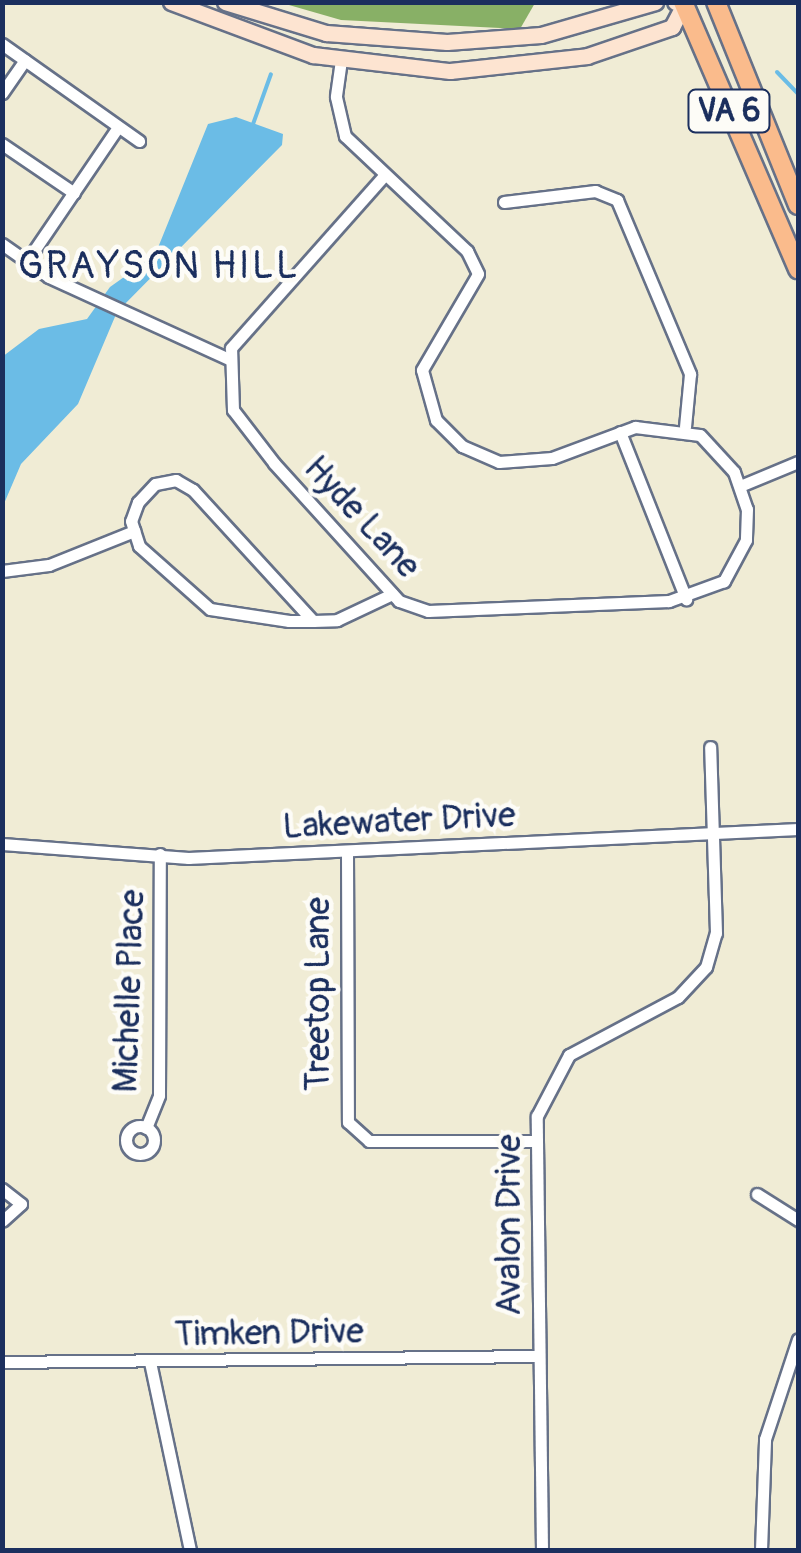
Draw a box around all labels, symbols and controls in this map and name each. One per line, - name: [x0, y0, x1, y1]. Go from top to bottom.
- road number: VA 6: [686, 84, 772, 138]
- district label: GRAYSON HILL: [18, 244, 300, 290]
- street label: Hyde Lane: [295, 447, 429, 587]
- street label: Lakewater Drive: [282, 794, 516, 848]
- street label: Michelle Place: [104, 889, 154, 1093]
- street label: Treetop Lane: [297, 897, 339, 1091]
- street label: Avalon Drive: [488, 1134, 530, 1316]
- street label: Timken Drive: [174, 1310, 364, 1356]

